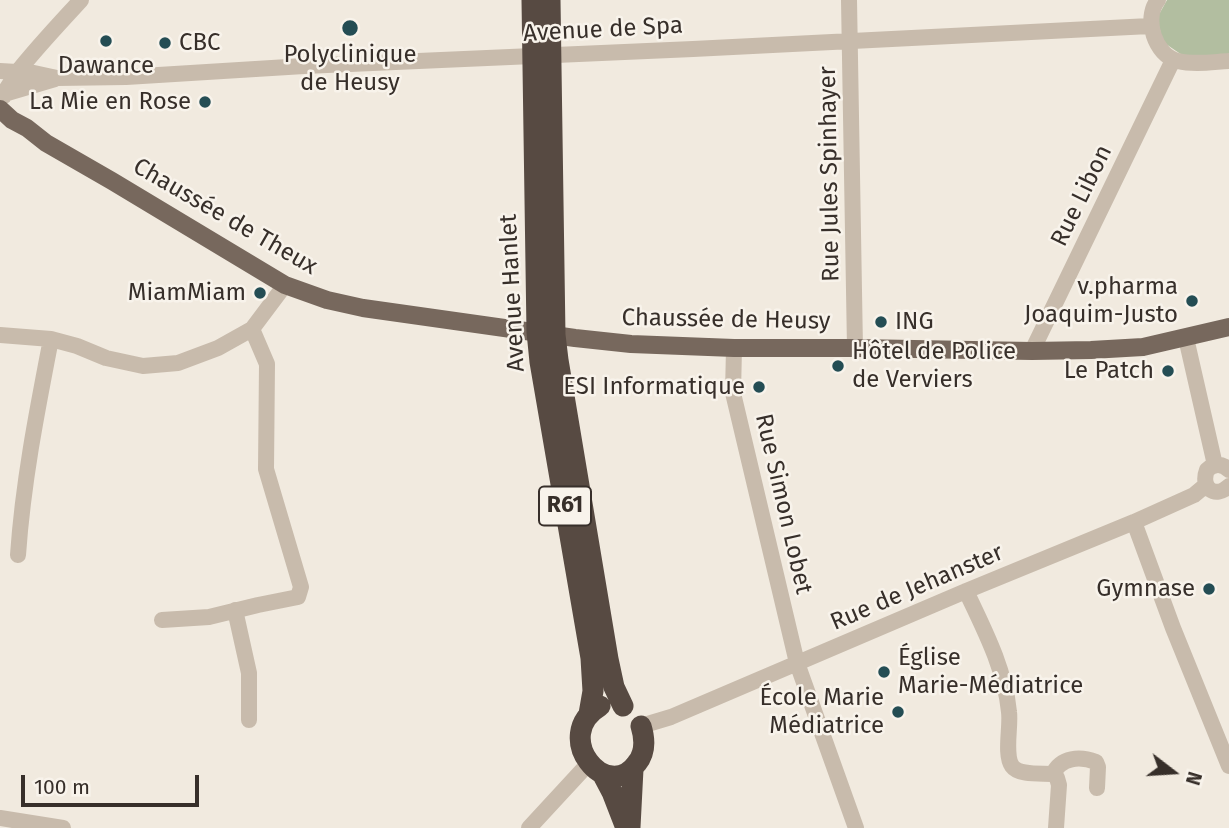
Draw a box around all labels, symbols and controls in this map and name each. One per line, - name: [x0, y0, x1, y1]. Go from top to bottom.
- street label: Avenue de Spa: [522, 11, 684, 49]
- marker: Polyclinique de Heusy: [340, 18, 360, 38]
- place label: CBC: [179, 29, 220, 57]
- marker: Dawance: [98, 33, 114, 49]
- marker: CBC: [157, 35, 173, 51]
- place label: Polyclinique de Heusy: [283, 41, 417, 97]
- place label: Dawance: [58, 52, 154, 80]
- street label: Rue Jules Spinhayer: [814, 66, 846, 282]
- place label: La Mie en Rose: [29, 88, 191, 116]
- marker: La Mie en Rose: [197, 94, 213, 110]
- street label: Rue Libon: [1045, 141, 1119, 251]
- street label: Chaussée de Theux: [128, 153, 322, 281]
- street label: Avenue Hanlet: [494, 213, 532, 373]
- place label: v.pharma Joaquim-Justo: [1024, 273, 1178, 329]
- place label: MiamMiam: [128, 279, 246, 307]
- marker: MiamMiam: [252, 285, 268, 301]
- marker: v.pharma Joaquim-Justo: [1184, 293, 1200, 309]
- street label: Chaussée de Heusy: [621, 304, 831, 336]
- place label: ING: [895, 308, 934, 336]
- marker: ING: [873, 314, 889, 330]
- place label: Hôtel de Police de Verviers: [852, 338, 1016, 394]
- place label: Le Patch: [1064, 357, 1154, 385]
- marker: Hôtel de Police de Verviers: [830, 358, 846, 374]
- marker: Le Patch: [1160, 363, 1176, 379]
- place label: ESI Informatique: [563, 373, 745, 401]
- marker: ESI Informatique: [751, 379, 767, 395]
- street label: Rue Simon Lobet: [748, 411, 818, 597]
- road number: R61: [539, 486, 591, 526]
- street label: Rue de Jehanster: [826, 539, 1008, 637]
- place label: Gymnase: [1096, 575, 1195, 603]
- marker: Gymnase: [1201, 581, 1217, 597]
- place label: Église Marie-Médiatrice: [898, 644, 1083, 700]
- marker: Église Marie-Médiatrice: [876, 664, 892, 680]
- place label: École Marie Médiatrice: [759, 684, 884, 740]
- marker: École Marie Médiatrice: [890, 704, 906, 720]
- north arrow: [1138, 737, 1208, 807]
- scale bar: [24, 762, 203, 806]
- text: N: [1181, 769, 1206, 788]
- text: 100 m: [34, 774, 90, 800]

